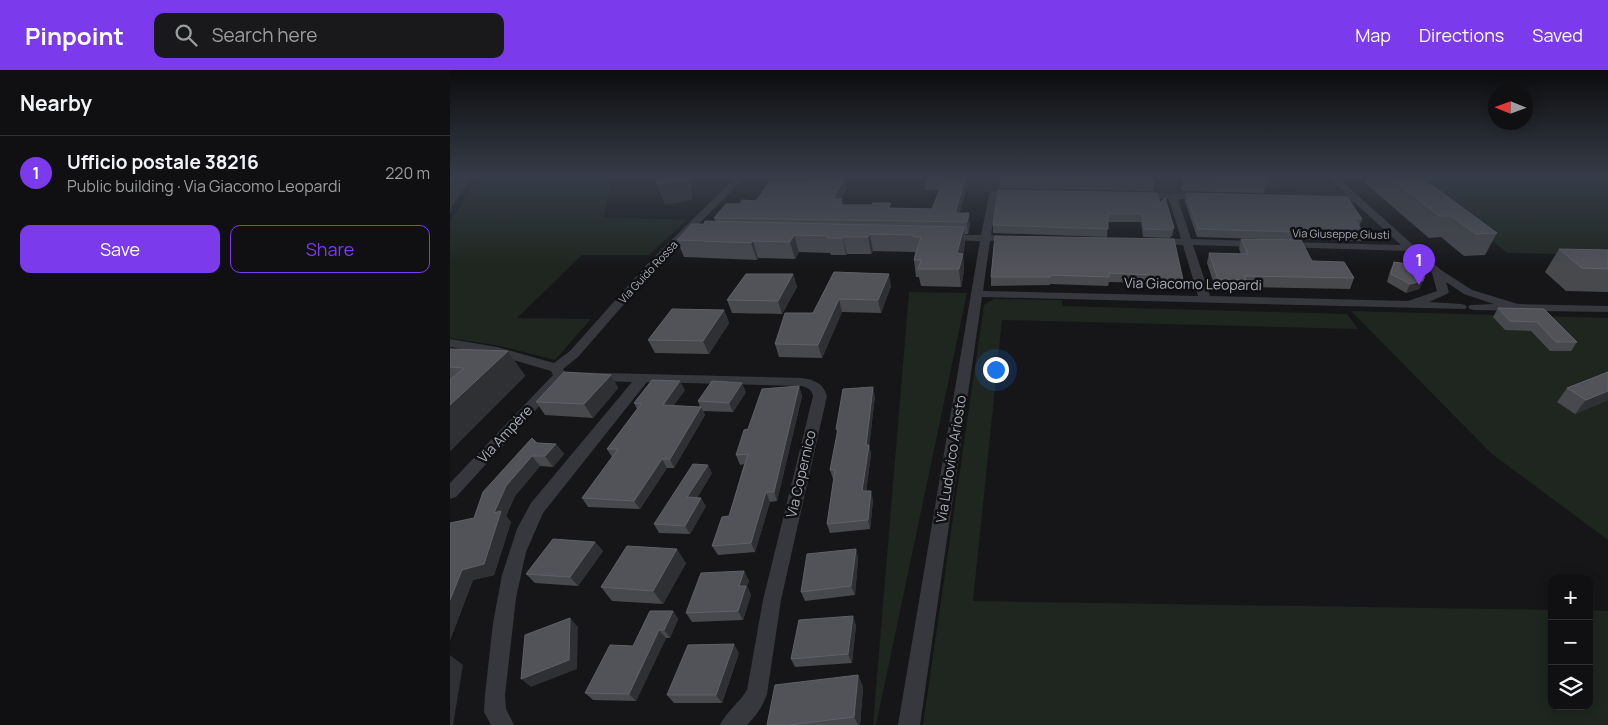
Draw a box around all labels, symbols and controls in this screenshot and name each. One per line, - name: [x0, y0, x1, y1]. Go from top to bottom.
- search box: [154, 13, 504, 58]
- text: Pinpoint: [25, 19, 124, 52]
- icon: search: [172, 21, 200, 49]
- text: Search here: [212, 22, 317, 48]
- text: Map: [1355, 23, 1391, 47]
- text: Directions: [1419, 23, 1504, 47]
- text: Saved: [1532, 23, 1583, 47]
- north arrow: [1488, 85, 1533, 130]
- text: Nearby: [20, 89, 92, 117]
- text: Ufficio postale 38216: [67, 149, 259, 175]
- text: 1: [32, 162, 40, 184]
- text: 220 m: [385, 162, 430, 184]
- text: Public building · Via Giacomo Leopardi: [67, 175, 341, 197]
- button: Save: [20, 225, 220, 273]
- button: Share: [230, 225, 430, 273]
- street label: Via Giuseppe Giusti: [1292, 225, 1390, 242]
- street label: Via Guido Rossa: [615, 237, 681, 306]
- pin: 1: [1403, 244, 1435, 285]
- street label: Via Giacomo Leopardi: [1124, 273, 1262, 294]
- your location: [983, 357, 1009, 383]
- street label: Via Ludovico Ariosto: [931, 394, 970, 524]
- street label: Via Ampère: [473, 401, 536, 467]
- street label: Via Copernico: [781, 428, 820, 520]
- map controls: [1548, 575, 1593, 710]
- button: +: [1548, 575, 1593, 620]
- button: −: [1548, 620, 1593, 665]
- button: layers: [1548, 665, 1593, 710]

